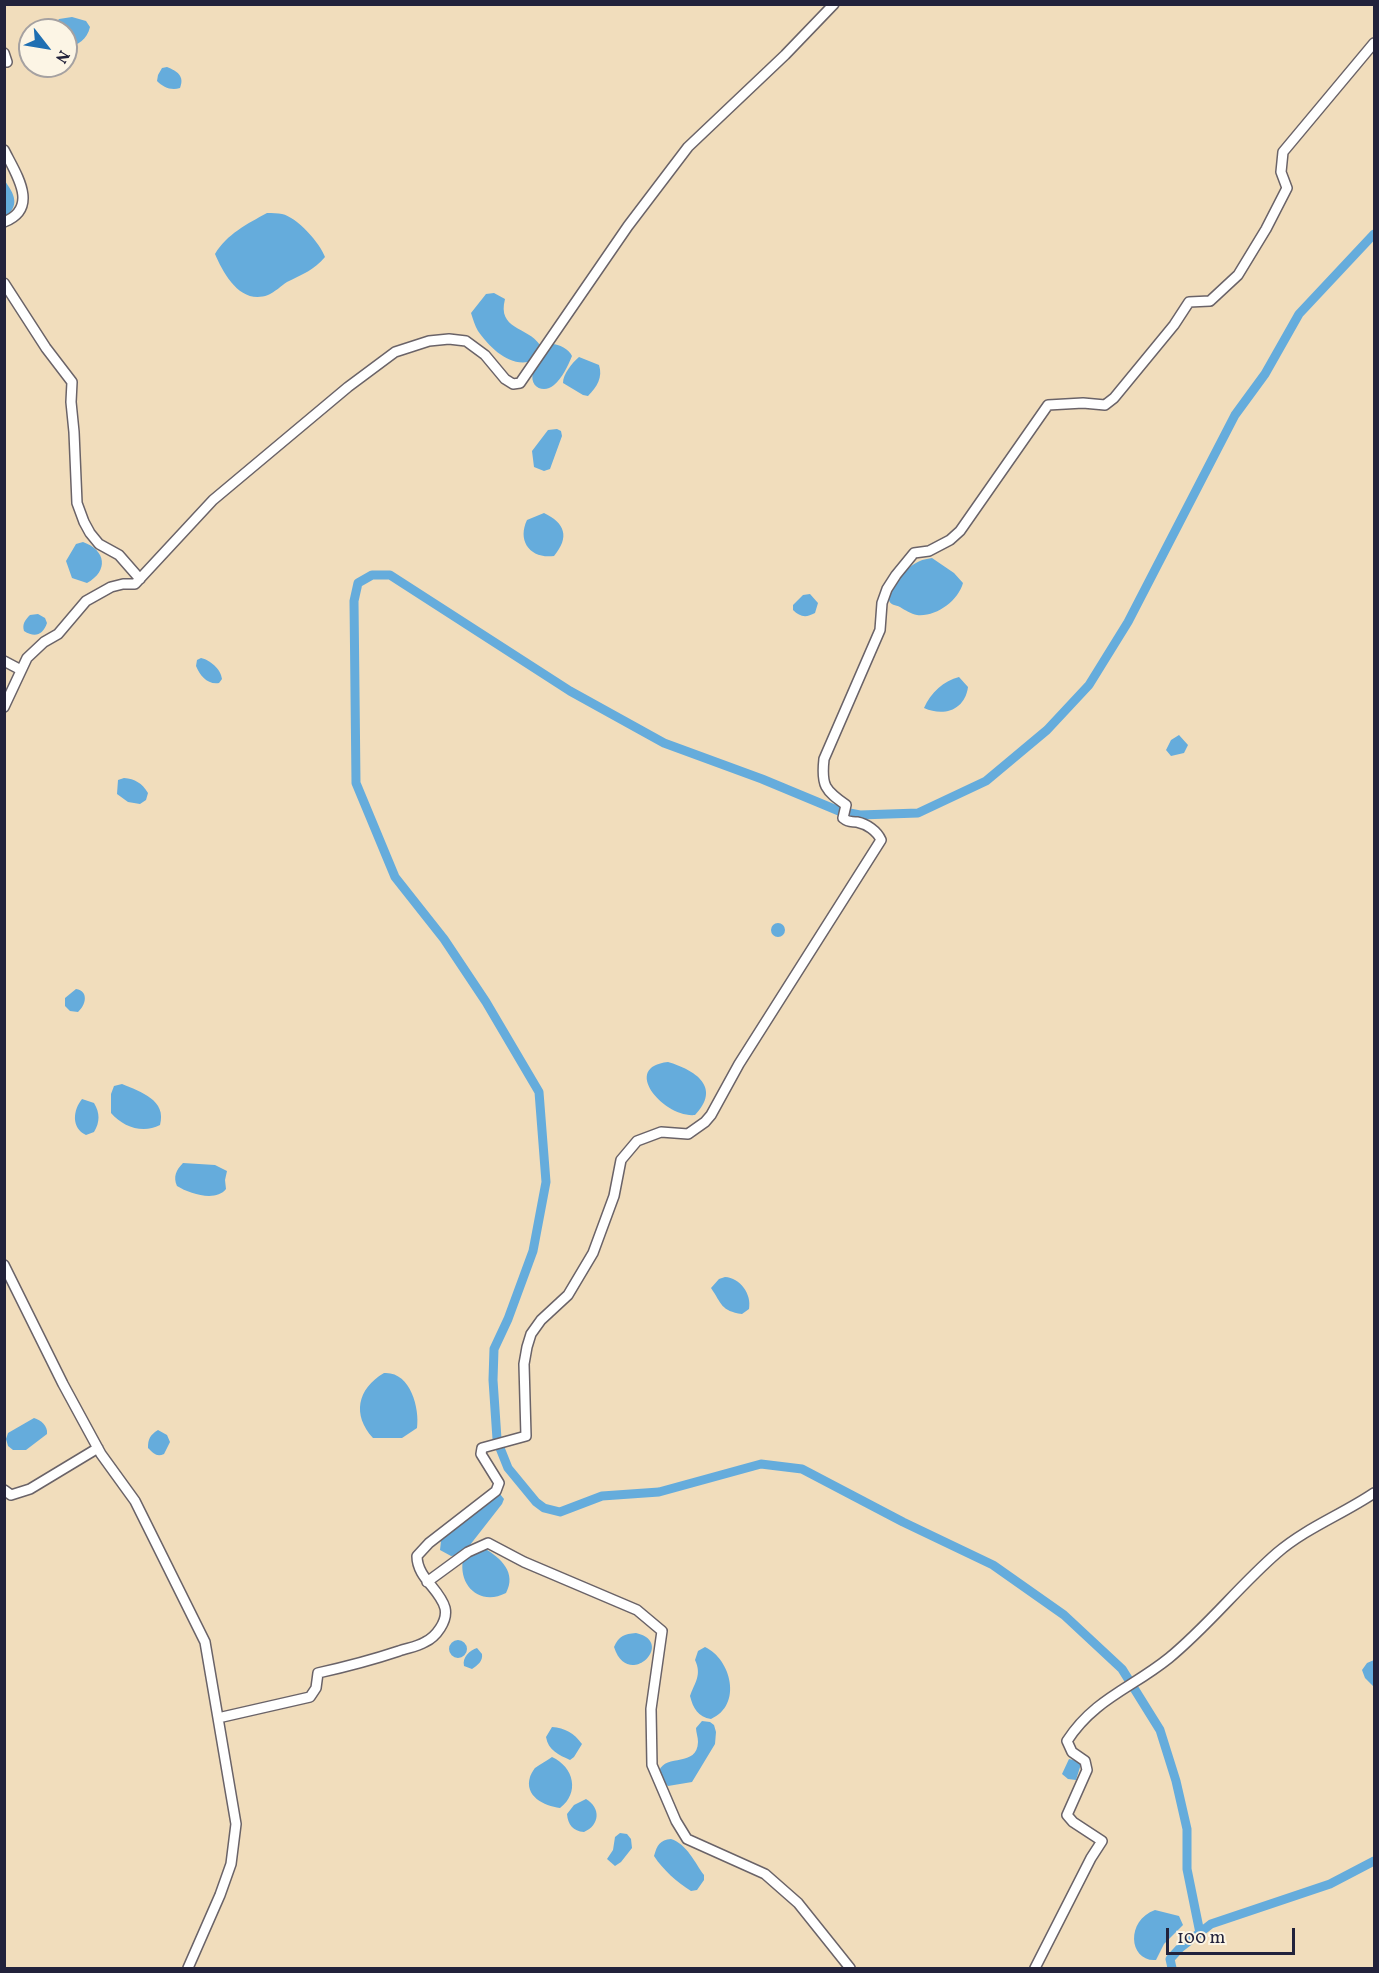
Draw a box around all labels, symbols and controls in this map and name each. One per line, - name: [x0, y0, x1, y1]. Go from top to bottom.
- north arrow: [18, 18, 78, 78]
- text: N: [49, 46, 74, 67]
- scale bar: [1169, 1916, 1298, 1954]
- text: 100 m: [1177, 1926, 1226, 1951]

